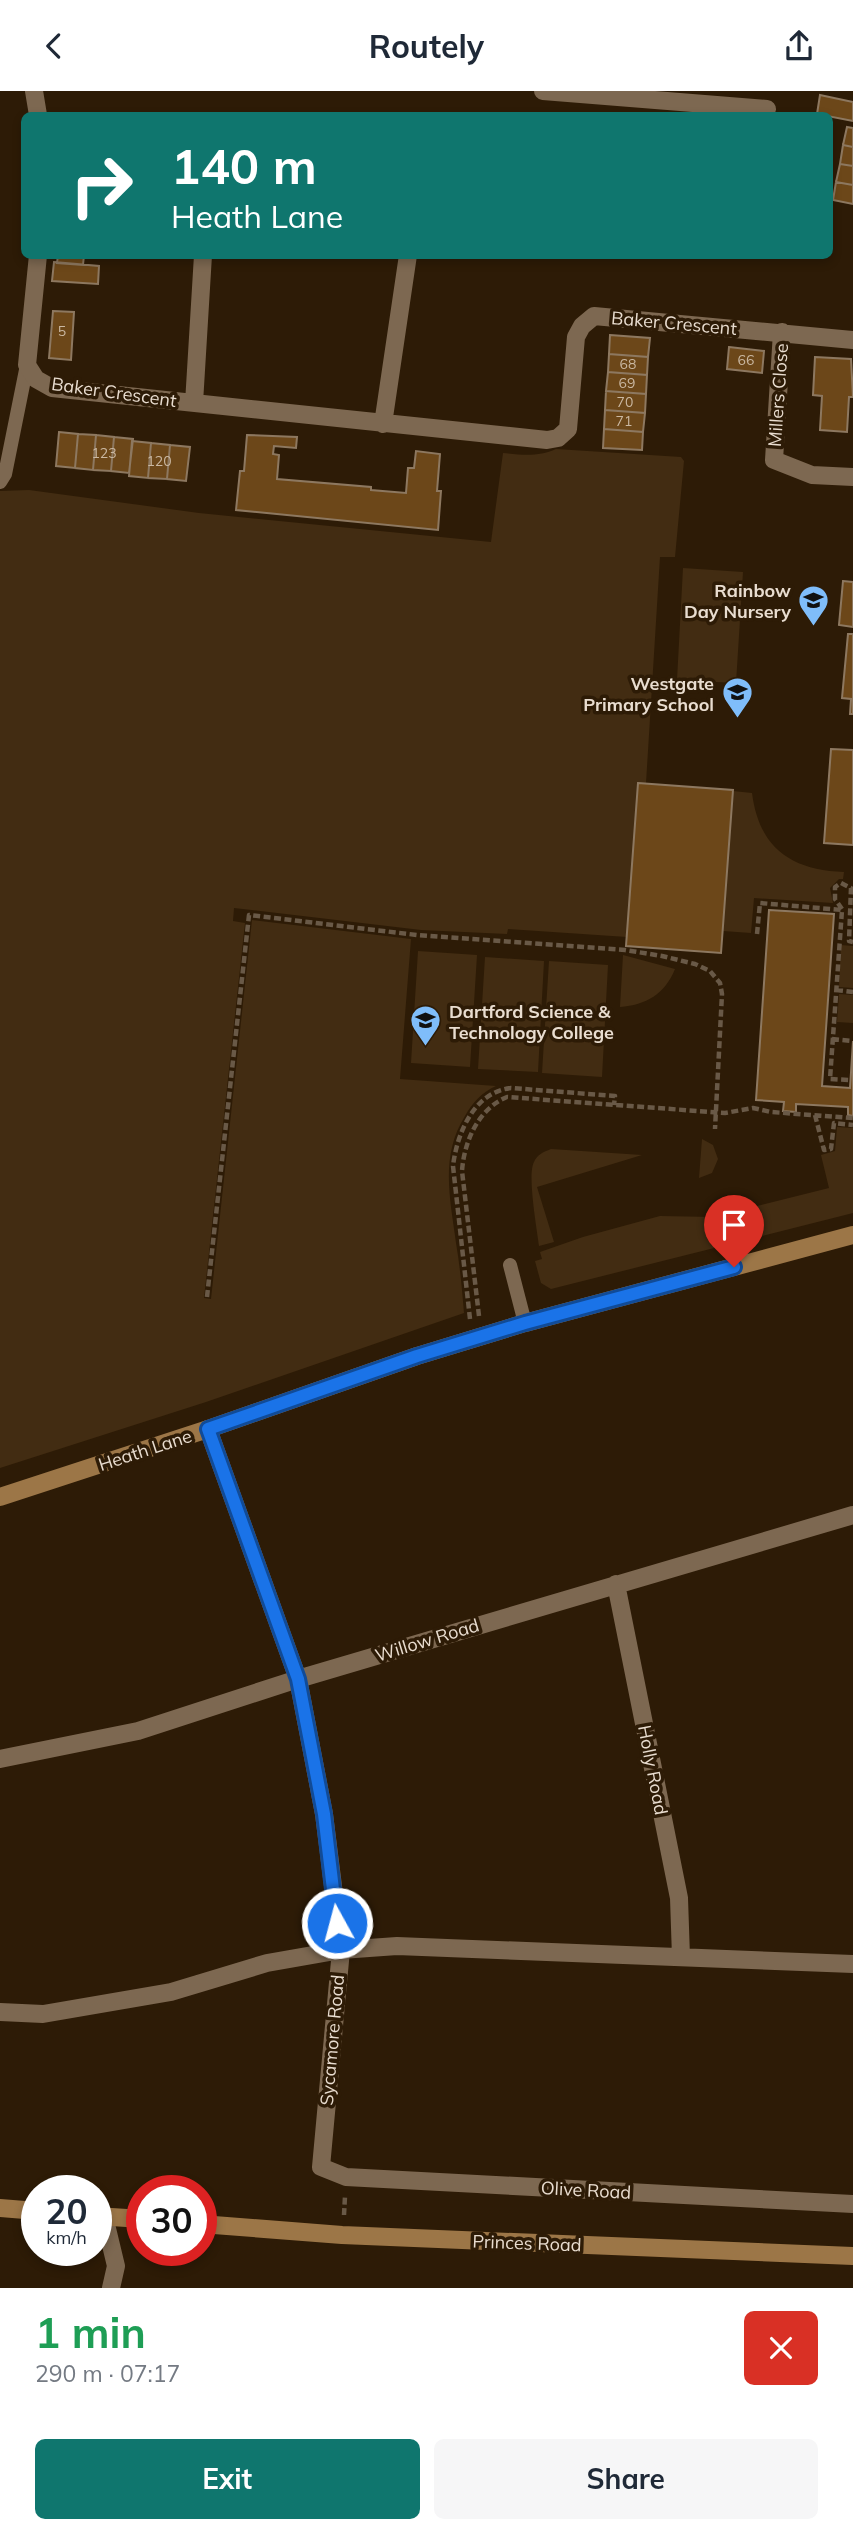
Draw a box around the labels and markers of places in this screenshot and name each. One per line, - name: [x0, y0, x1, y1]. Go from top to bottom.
- place label: Rainbow Day Nursery: [684, 579, 791, 623]
- school or university icon: Rainbow Day Nursery: [797, 583, 831, 627]
- place label: Westgate Primary School: [583, 672, 714, 716]
- school or university icon: Westgate Primary School: [720, 676, 754, 720]
- place label: Dartford Science & Technology College: [449, 1000, 614, 1044]
- school or university icon: Dartford Science & Technology College: [409, 1004, 443, 1048]
- pin: [704, 1195, 764, 1267]

